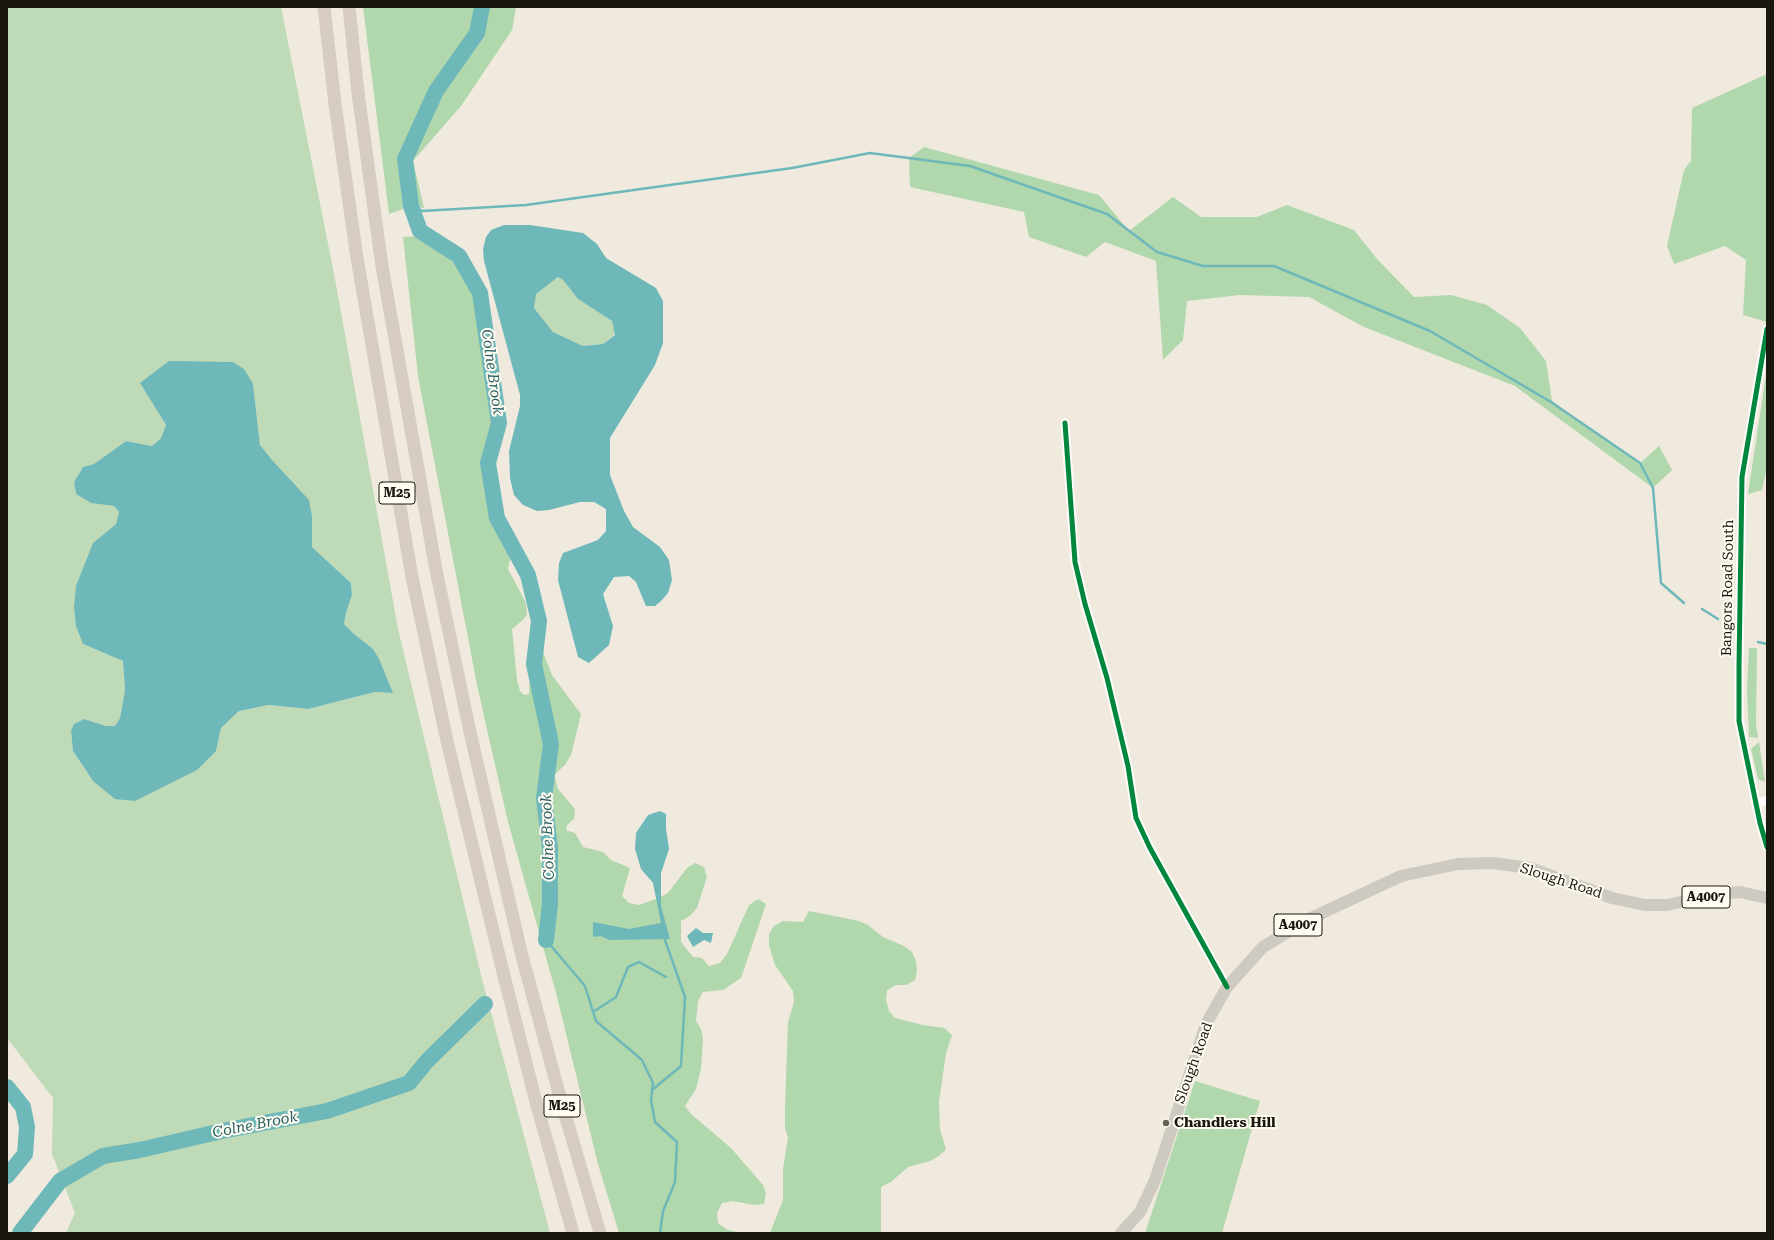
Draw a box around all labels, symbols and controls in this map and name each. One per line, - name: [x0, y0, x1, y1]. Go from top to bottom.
- water label: Colne Brook: [477, 328, 507, 416]
- road number: M25: [379, 482, 415, 504]
- street label: Bangors Road South: [1718, 520, 1738, 656]
- water label: Colne Brook: [538, 794, 558, 880]
- street label: Slough Road: [1518, 860, 1604, 902]
- road number: A4007: [1682, 886, 1730, 908]
- road number: A4007: [1274, 914, 1322, 936]
- street label: Slough Road: [1172, 1020, 1216, 1106]
- road number: M25: [544, 1095, 580, 1117]
- water label: Colne Brook: [211, 1108, 299, 1142]
- place label: Chandlers Hill: [1174, 1115, 1276, 1131]
- marker: Chandlers Hill: [1161, 1118, 1171, 1128]

